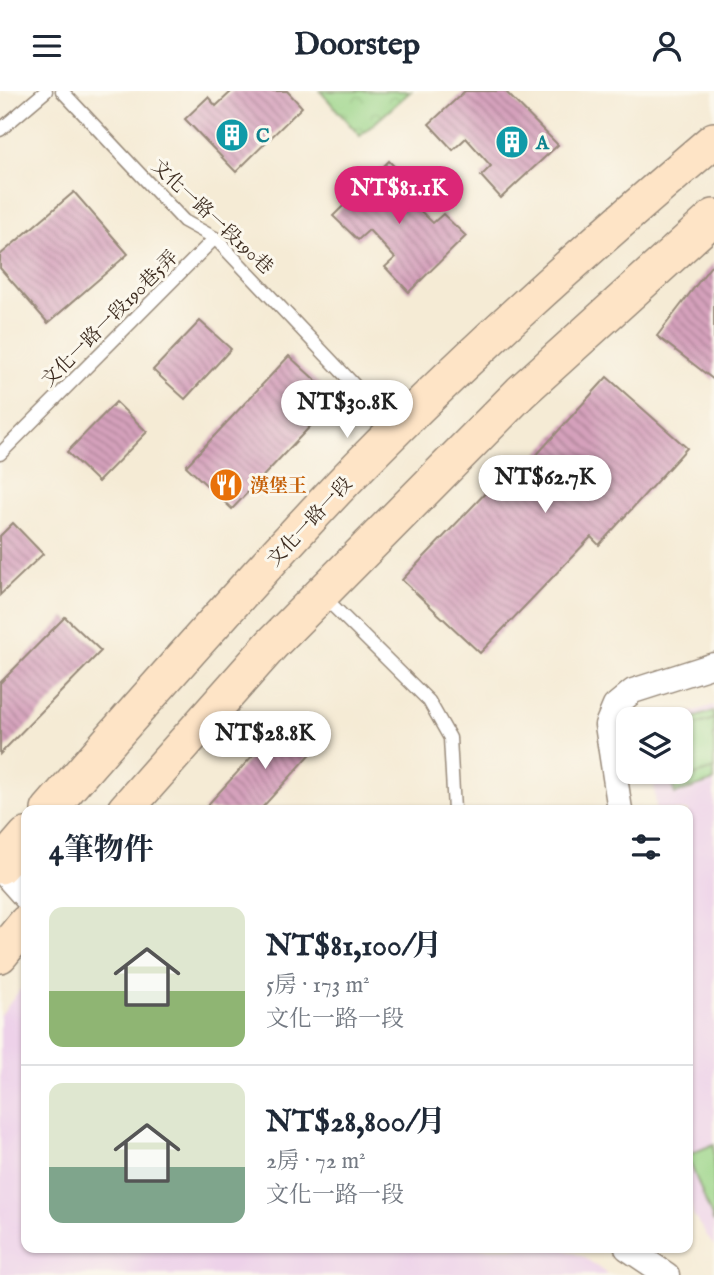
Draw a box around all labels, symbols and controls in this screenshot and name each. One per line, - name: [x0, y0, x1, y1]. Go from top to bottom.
- text: Doorstep: [294, 25, 420, 66]
- icon: menu: [28, 27, 66, 65]
- icon: person: [648, 27, 686, 65]
- building icon: C: [213, 116, 251, 154]
- building icon: A: [493, 123, 531, 161]
- place label: C: [256, 125, 270, 149]
- place label: A: [535, 132, 550, 156]
- street label: 文化一路一段190巷: [146, 155, 277, 280]
- pin: NT$81.1K: [327, 167, 471, 226]
- text: NT$81.1K: [350, 174, 448, 203]
- street label: 文化一路一段190巷5弄: [37, 246, 184, 393]
- pin: NT$30.8K: [275, 381, 419, 440]
- text: NT$30.8K: [297, 388, 397, 417]
- pin: NT$62.7K: [473, 455, 617, 515]
- text: NT$62.7K: [495, 463, 595, 492]
- restaurant icon: 漢堡王: [207, 466, 245, 504]
- street label: 文化一路一段: [263, 472, 358, 572]
- place label: 漢堡王: [250, 475, 307, 499]
- map controls: [616, 707, 693, 784]
- button: layers: [616, 707, 693, 784]
- pin: NT$28.8K: [193, 711, 337, 771]
- text: NT$28.8K: [215, 719, 315, 748]
- icon: filters: [627, 828, 665, 866]
- text: 4筆物件: [49, 832, 154, 870]
- text: NT$81,100/月: [266, 928, 442, 966]
- icon: home: [105, 935, 189, 1019]
- text: 5房 · 173 m²: [266, 971, 370, 1000]
- text: 文化一路一段: [266, 1005, 404, 1034]
- text: NT$28,800/月: [266, 1104, 446, 1142]
- icon: home: [105, 1111, 189, 1195]
- text: 2房 · 72 m²: [266, 1147, 366, 1176]
- text: 文化一路一段: [266, 1181, 404, 1210]

